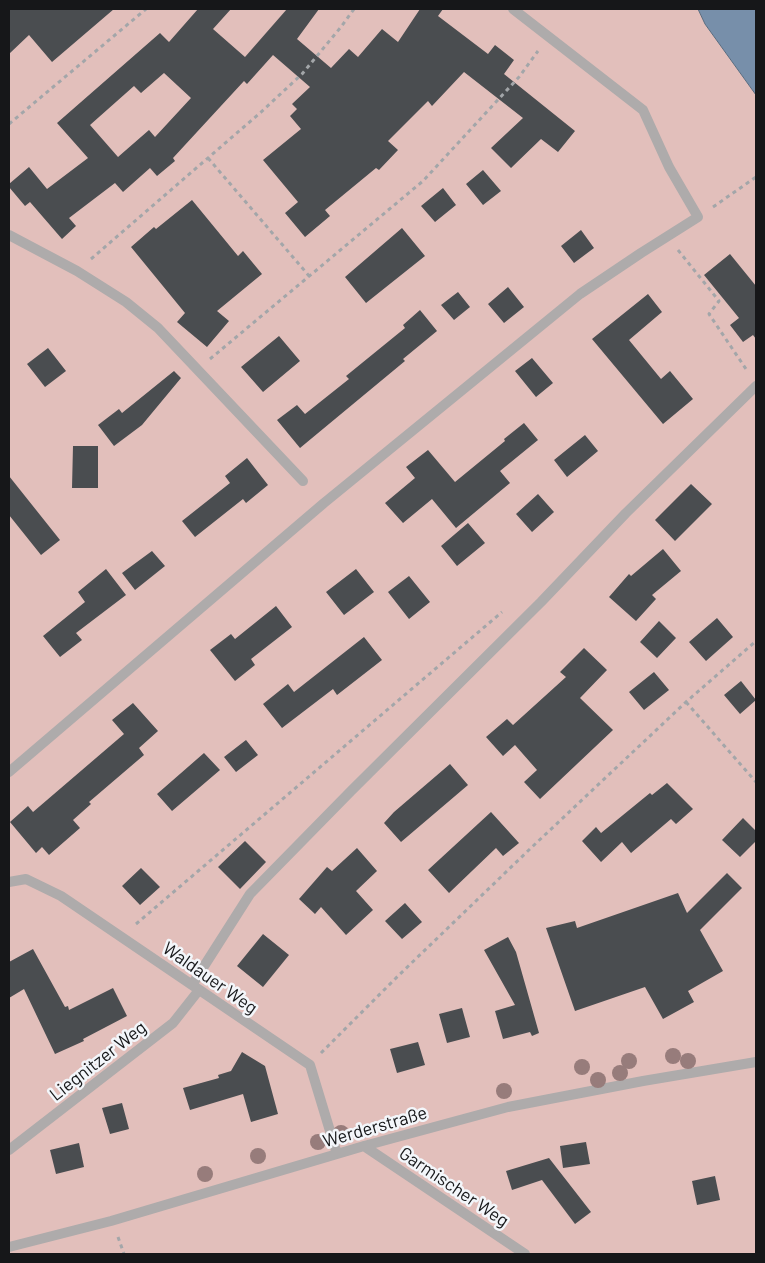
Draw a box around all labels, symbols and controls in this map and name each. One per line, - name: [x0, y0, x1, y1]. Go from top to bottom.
- street label: Waldauer Weg: [158, 937, 262, 1019]
- street label: Liegnitzer Weg: [45, 1017, 151, 1105]
- street label: Werderstraße: [320, 1102, 430, 1152]
- street label: Garmischer Weg: [395, 1142, 513, 1232]

